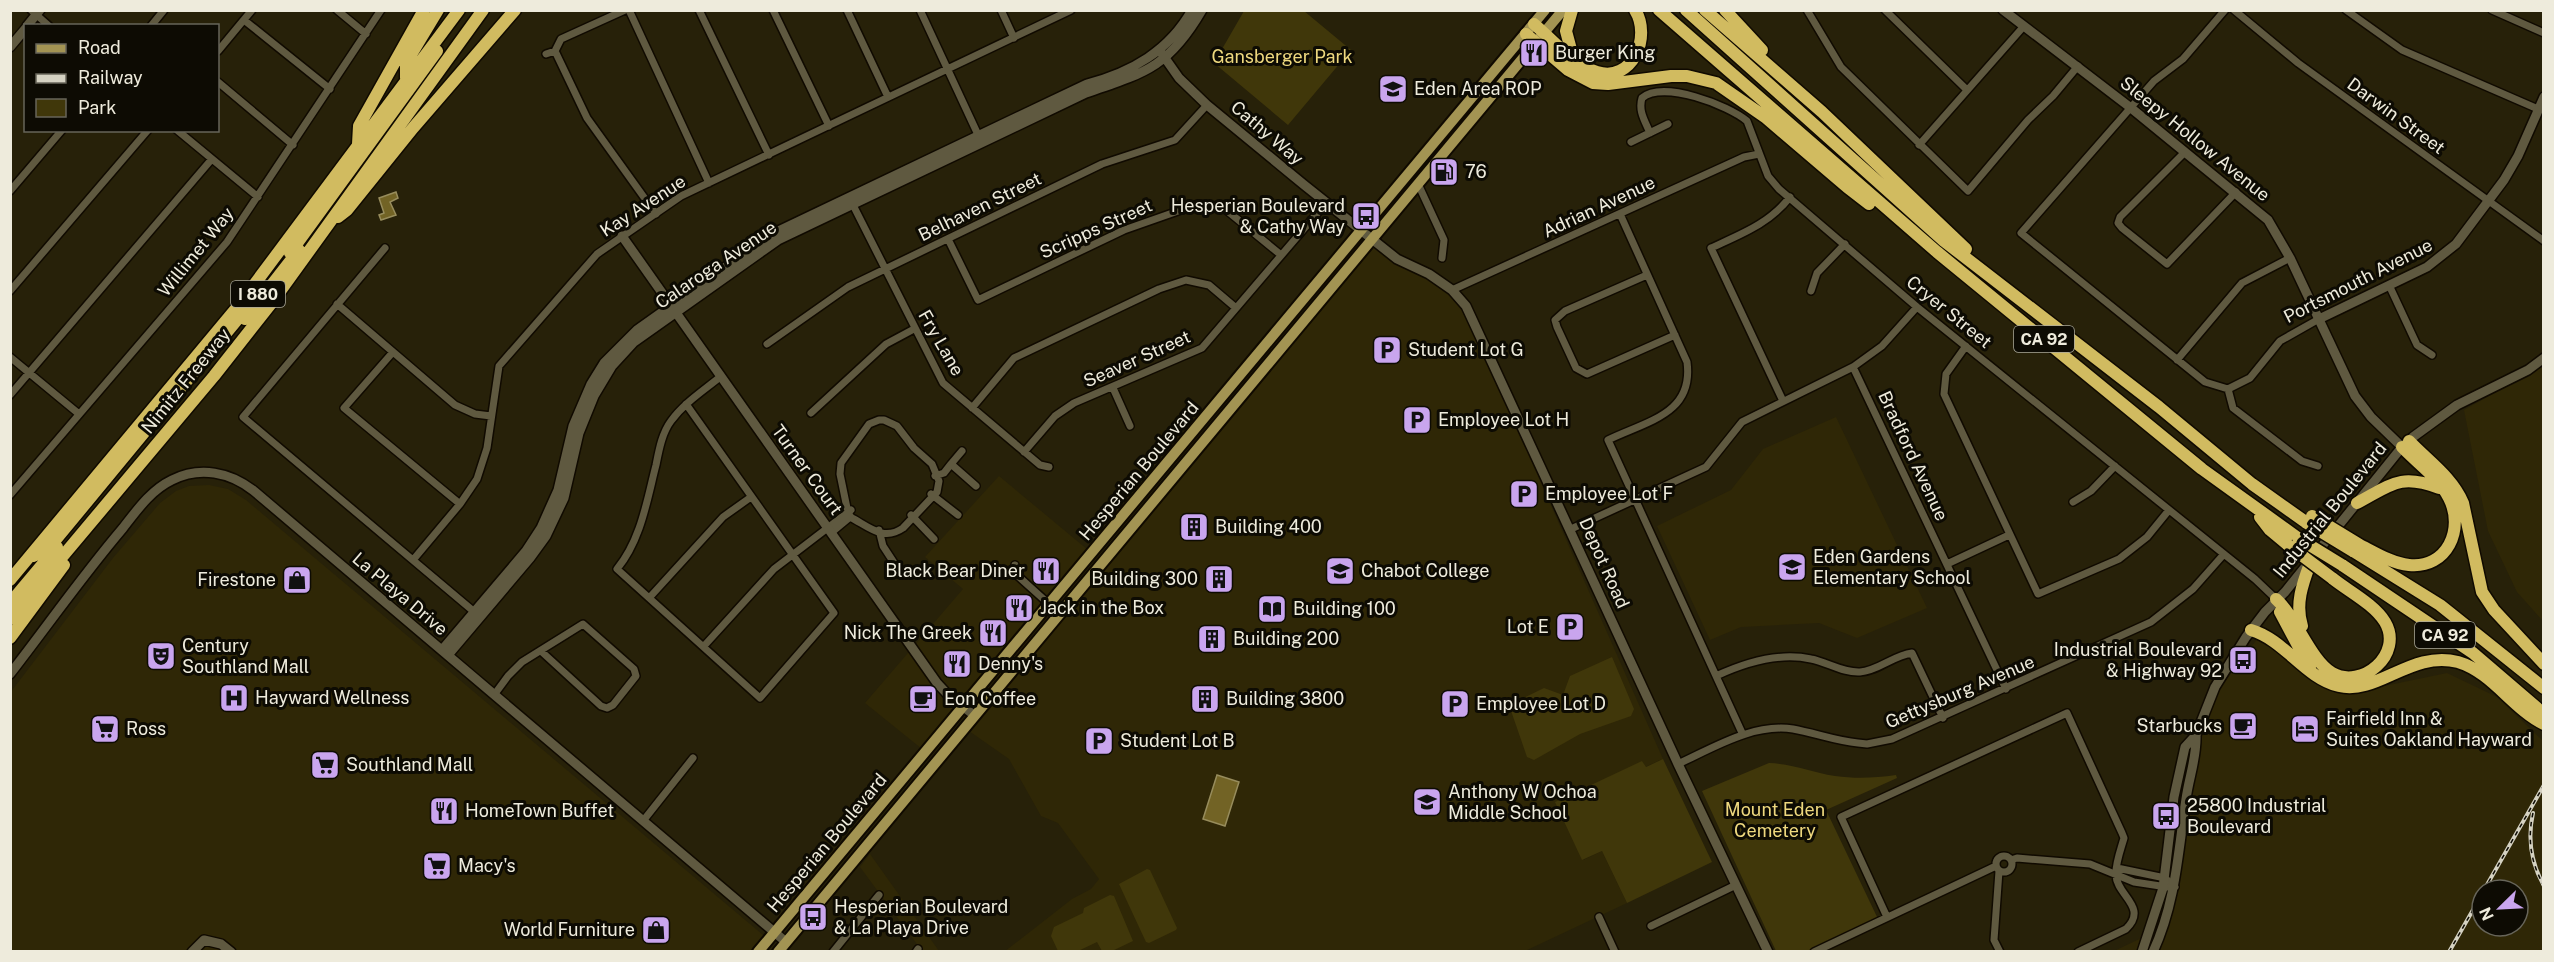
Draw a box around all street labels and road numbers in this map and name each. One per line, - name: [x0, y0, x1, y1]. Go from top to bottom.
- street label: Sleepy Hollow Avenue: [2116, 72, 2274, 205]
- street label: Darwin Street: [2343, 73, 2449, 158]
- street label: Cathy Way: [1227, 96, 1308, 169]
- street label: Belhaven Street: [915, 168, 1045, 245]
- street label: Kay Avenue: [596, 170, 689, 241]
- street label: Adrian Avenue: [1539, 171, 1658, 242]
- street label: Scripps Street: [1036, 194, 1155, 263]
- street label: Willimet Way: [153, 203, 238, 301]
- street label: Calaroga Avenue: [651, 216, 780, 313]
- street label: Portsmouth Avenue: [2280, 234, 2436, 327]
- street label: Cryer Street: [1903, 271, 1996, 352]
- road number: I 880: [231, 281, 285, 307]
- street label: Fry Lane: [914, 306, 969, 379]
- street label: Nimitz Freeway: [137, 324, 235, 437]
- street label: Seaver Street: [1080, 326, 1194, 391]
- road number: CA 92: [2014, 326, 2074, 352]
- street label: Bradford Avenue: [1874, 388, 1953, 524]
- street label: Hesperian Boulevard: [1075, 397, 1203, 544]
- street label: Turner Court: [768, 421, 847, 519]
- street label: Industrial Boulevard: [2269, 438, 2391, 582]
- street label: Depot Road: [1575, 514, 1634, 611]
- street label: La Playa Drive: [348, 548, 452, 639]
- road number: CA 92: [2415, 622, 2475, 648]
- street label: Gettysburg Avenue: [1882, 651, 2038, 732]
- street label: Hesperian Boulevard: [763, 769, 891, 916]

